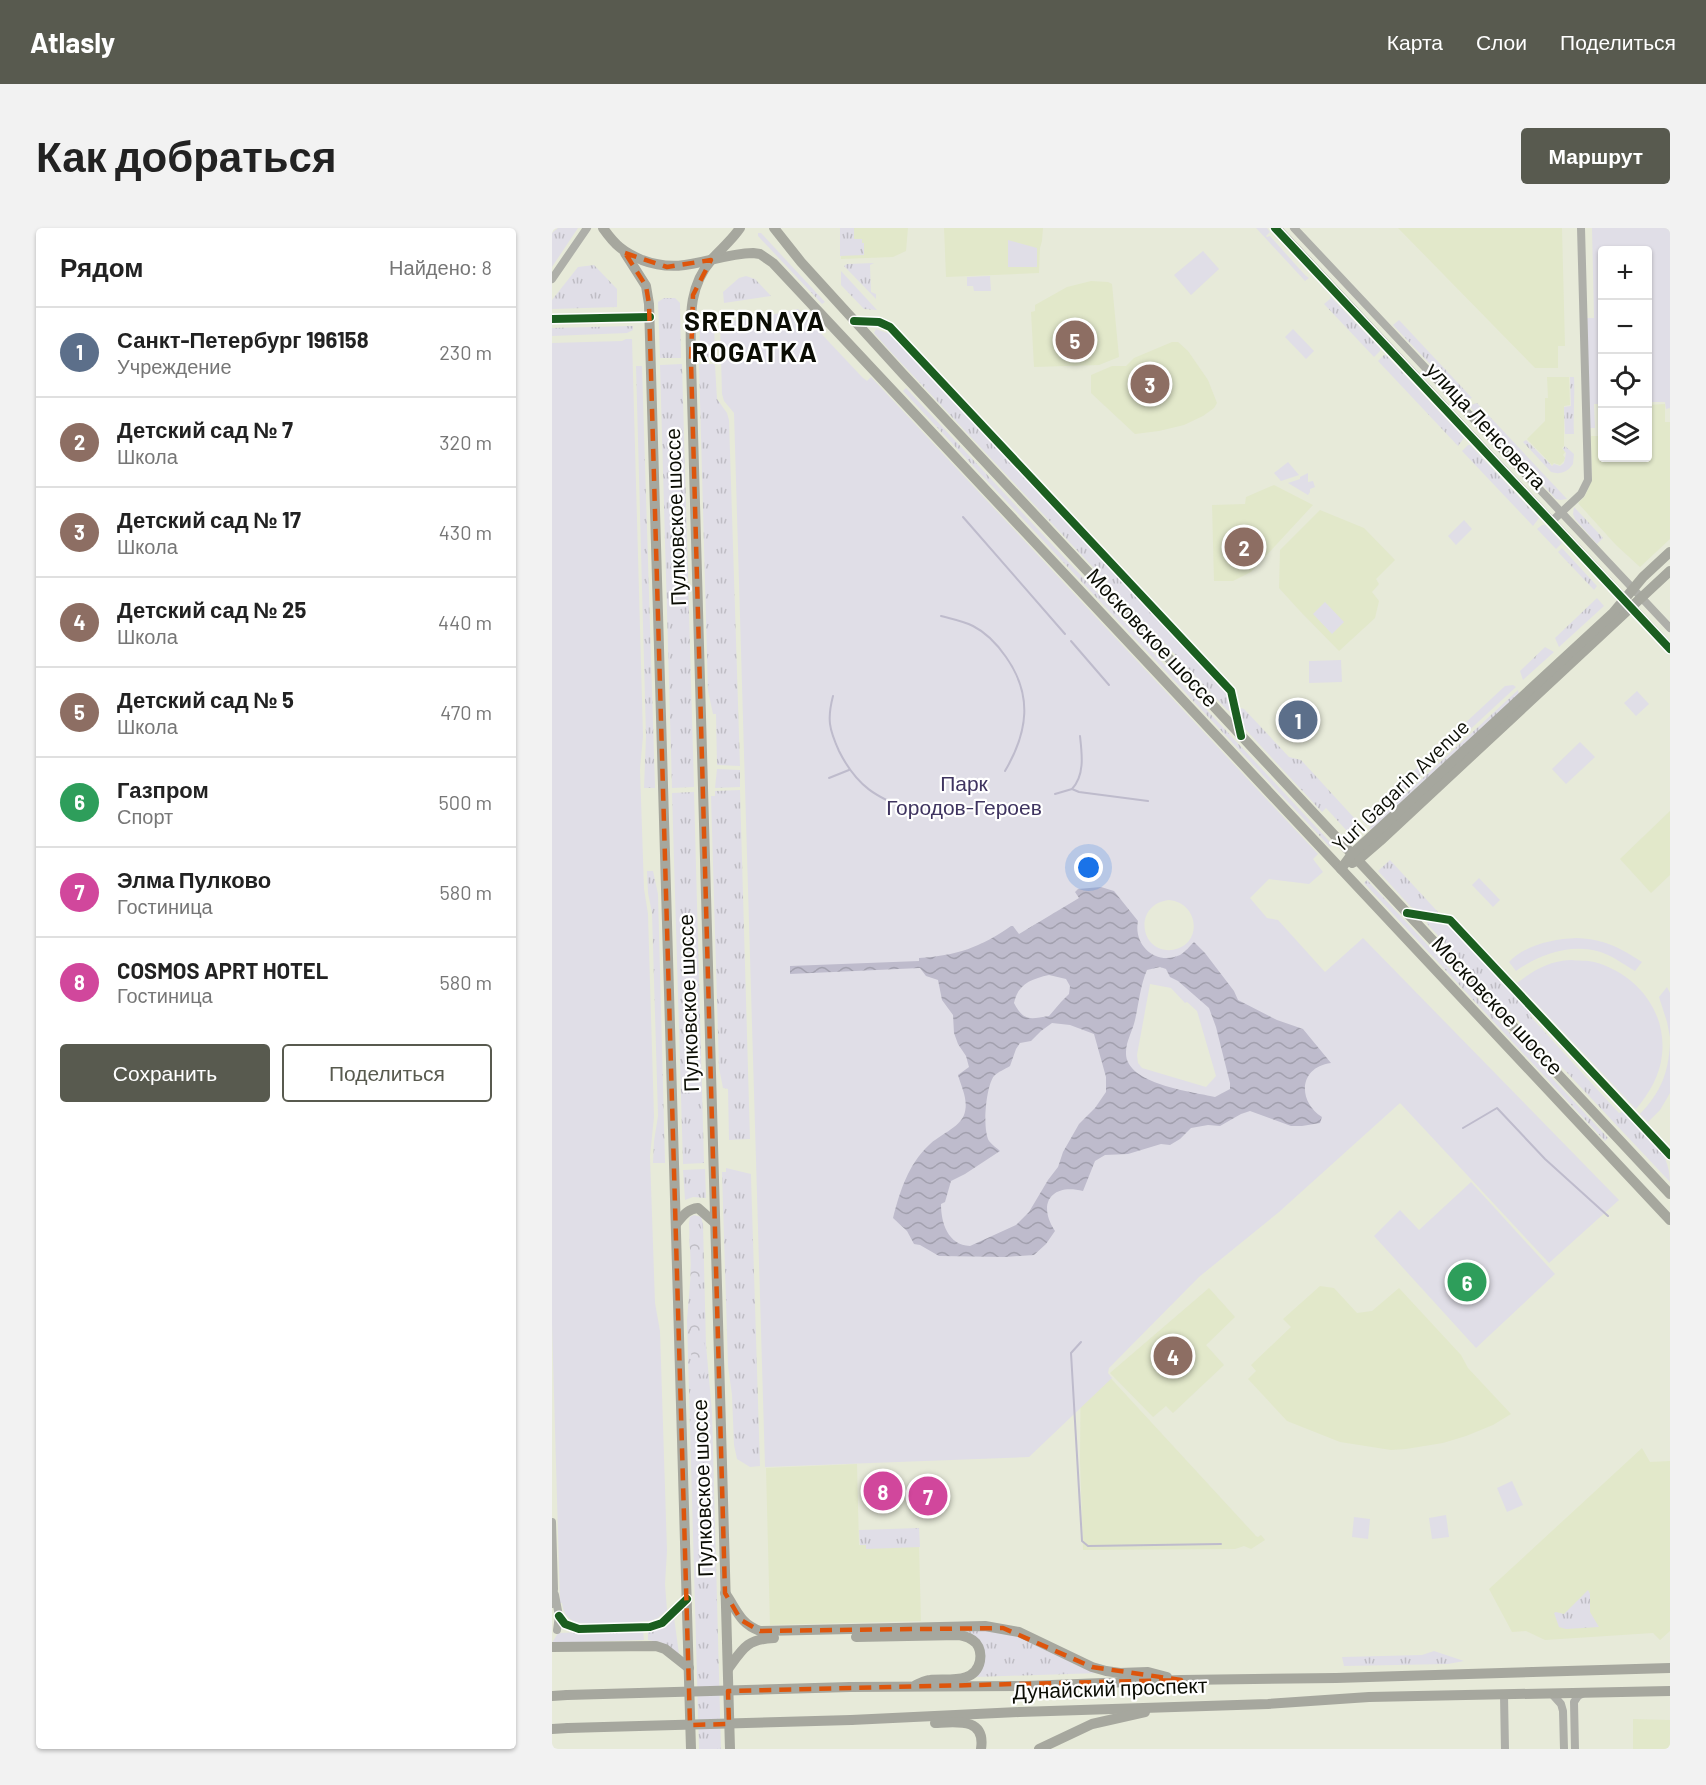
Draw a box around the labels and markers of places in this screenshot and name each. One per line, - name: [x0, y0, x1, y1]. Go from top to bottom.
- pin: 5: [1056, 318, 1094, 362]
- pin: 3: [1130, 362, 1170, 406]
- pin: 2: [1224, 524, 1264, 570]
- pin: 1: [1278, 698, 1318, 742]
- pin: 6: [1448, 1260, 1486, 1304]
- pin: 4: [1154, 1334, 1192, 1378]
- pin: 8: [864, 1468, 902, 1514]
- pin: 7: [908, 1474, 947, 1518]

